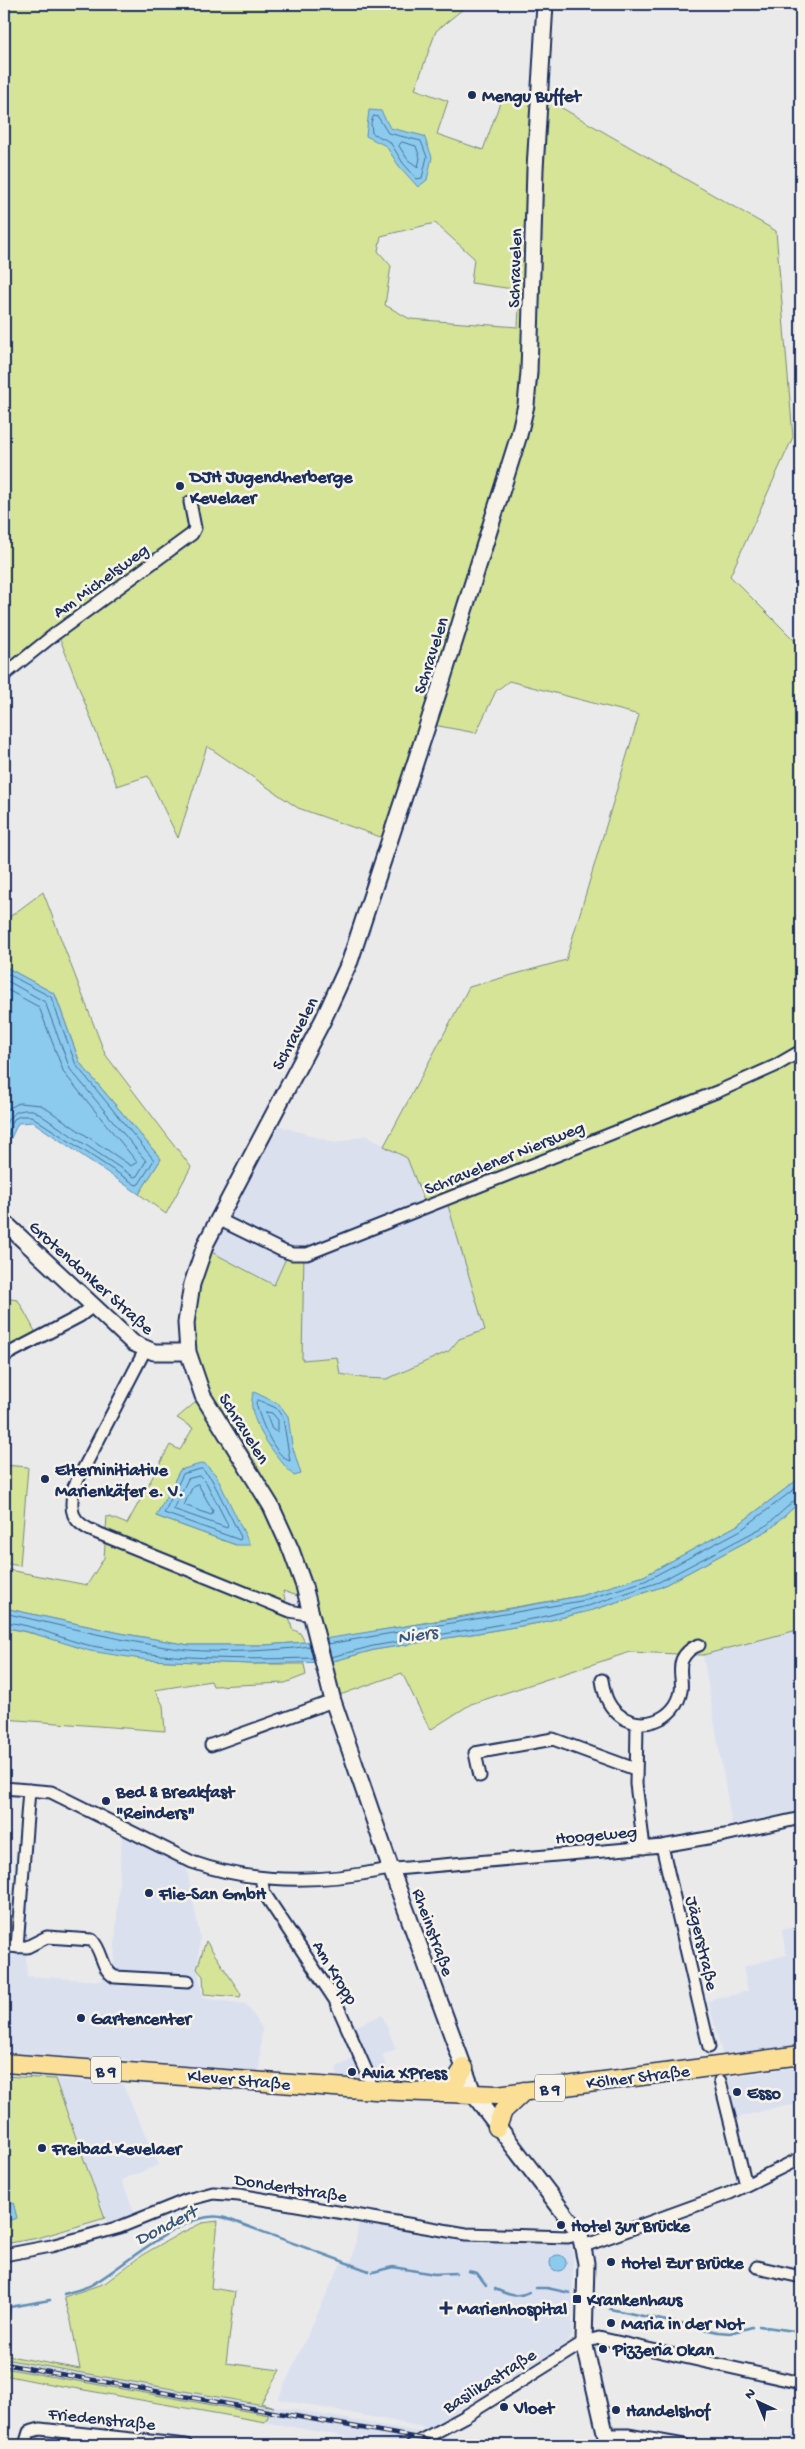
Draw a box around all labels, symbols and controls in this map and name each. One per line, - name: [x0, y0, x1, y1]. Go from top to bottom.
- place label: Mengu Buffet: [482, 87, 582, 108]
- marker: Mengu Buffet: [466, 89, 478, 101]
- street label: Schravelen: [505, 228, 528, 308]
- place label: DJH Jugendherberge Kevelaer: [188, 468, 353, 510]
- marker: DJH Jugendherberge Kevelaer: [174, 480, 186, 492]
- street label: Am Michelsweg: [50, 540, 153, 624]
- street label: Schravelen: [410, 614, 455, 697]
- street label: Schravelen: [268, 994, 324, 1074]
- street label: Schravelener Niersweg: [422, 1118, 588, 1201]
- street label: Grotendonker Straße: [23, 1217, 158, 1341]
- street label: Schravelen: [213, 1390, 273, 1469]
- place label: Elterninitiative Marienkäfer e. V.: [55, 1461, 184, 1503]
- marker: Elterninitiative Marienkäfer e. V.: [39, 1473, 51, 1485]
- water label: Niers: [396, 1622, 441, 1651]
- place label: Bed & Breakfast "Reinders": [115, 1783, 236, 1825]
- marker: Bed & Breakfast "Reinders": [100, 1795, 112, 1807]
- street label: Hoogeweg: [554, 1822, 638, 1851]
- place label: Flie-San GmbH: [158, 1885, 267, 1906]
- street label: Rheinstraße: [406, 1886, 457, 1980]
- marker: Flie-San GmbH: [143, 1887, 155, 1899]
- street label: Jägerstraße: [680, 1894, 722, 1993]
- street label: Am Kropp: [307, 1937, 361, 2009]
- place label: Gartencenter: [91, 2010, 194, 2031]
- marker: Gartencenter: [75, 2012, 87, 2024]
- road number: B 9: [91, 2056, 121, 2084]
- street label: Kölner Straße: [585, 2062, 692, 2095]
- place label: Avia XPress: [361, 2064, 448, 2085]
- marker: Avia XPress: [346, 2066, 358, 2078]
- street label: Klever Straße: [186, 2067, 292, 2097]
- road number: B 9: [535, 2074, 565, 2102]
- place label: Esso: [747, 2084, 781, 2105]
- marker: Esso: [731, 2086, 743, 2098]
- place label: Freibad Kevelaer: [51, 2140, 184, 2161]
- marker: Freibad Kevelaer: [36, 2142, 48, 2154]
- street label: Dondertstraße: [232, 2170, 349, 2209]
- water label: Dondert: [132, 2200, 204, 2253]
- place label: Hotel zur Brücke: [571, 2217, 691, 2238]
- marker: Hotel zur Brücke: [555, 2219, 567, 2231]
- place label: Hotel Zur Brücke: [621, 2254, 744, 2275]
- marker: Hotel Zur Brücke: [605, 2256, 617, 2268]
- place label: Krankenhaus: [586, 2291, 684, 2312]
- marker: Krankenhaus: [571, 2293, 583, 2305]
- place label: Marienhospital: [457, 2300, 567, 2321]
- marker: Marienhospital: [439, 2301, 453, 2315]
- place label: Maria in der Not: [621, 2315, 745, 2336]
- marker: Maria in der Not: [605, 2317, 617, 2329]
- place label: Pizzeria Okan: [612, 2341, 714, 2362]
- marker: Pizzeria Okan: [597, 2343, 609, 2355]
- street label: Basilikastraße: [439, 2345, 542, 2420]
- north arrow: [732, 2376, 782, 2426]
- text: N: [742, 2385, 760, 2404]
- place label: Vloet: [513, 2399, 556, 2420]
- marker: Vloet: [498, 2401, 510, 2413]
- place label: Handelshof: [626, 2402, 711, 2423]
- street label: Friedenstraße: [46, 2404, 157, 2437]
- marker: Handelshof: [610, 2404, 622, 2416]

